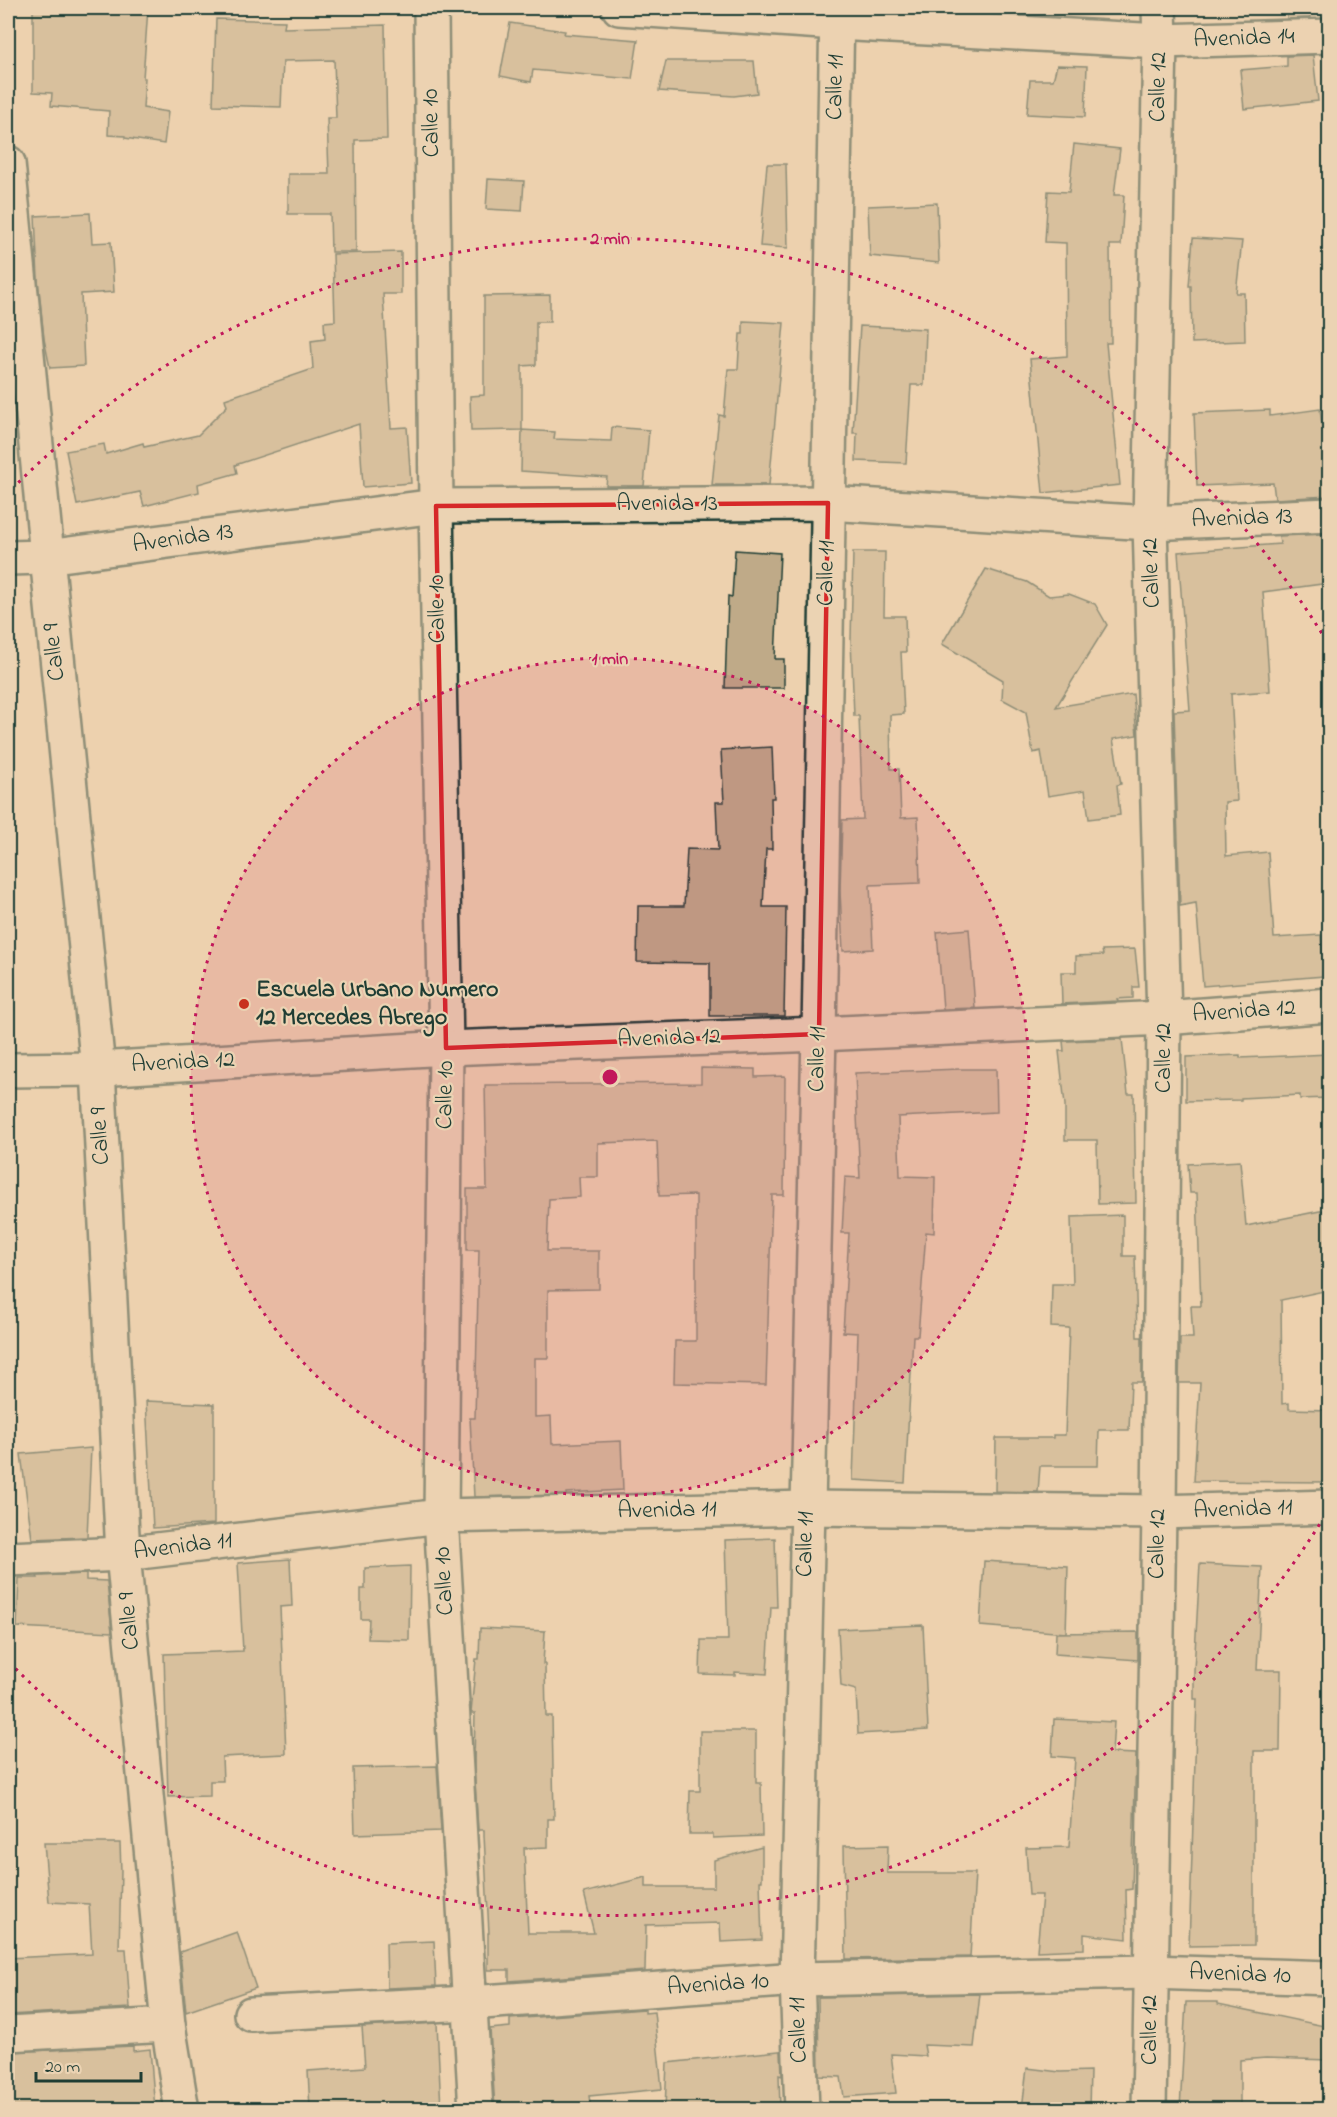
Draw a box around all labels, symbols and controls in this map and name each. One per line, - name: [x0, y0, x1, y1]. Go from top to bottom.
- street label: Avenida 14: [1193, 20, 1296, 58]
- street label: Calle 12: [1141, 51, 1177, 123]
- street label: Calle 11: [818, 53, 854, 120]
- street label: Calle 10: [414, 88, 450, 158]
- text: 2 min: [589, 227, 630, 253]
- street label: Avenida 13: [616, 487, 718, 522]
- street label: Avenida 13: [1191, 500, 1293, 538]
- street label: Avenida 13: [130, 515, 236, 563]
- street label: Calle 12: [1133, 537, 1171, 609]
- street label: Calle 11: [809, 539, 845, 606]
- street label: Calle 10: [420, 574, 456, 644]
- street label: Calle 9: [34, 620, 75, 683]
- text: 1 min: [592, 647, 628, 673]
- place label: Escuela Urbano Numero 12 Mercedes Abrego: [256, 973, 499, 1037]
- street label: Avenida 12: [1191, 991, 1297, 1033]
- marker: Escuela Urbano Numero 12 Mercedes Abrego: [237, 997, 251, 1011]
- street label: Avenida 12: [617, 1020, 721, 1058]
- street label: Calle 12: [1147, 1023, 1182, 1093]
- street label: Calle 11: [800, 1025, 836, 1092]
- street label: Avenida 12: [130, 1043, 236, 1083]
- street label: Calle 10: [428, 1060, 464, 1130]
- centre of rings: [600, 1067, 620, 1087]
- street label: Calle 9: [82, 1105, 120, 1166]
- street label: Avenida 11: [1193, 1491, 1294, 1529]
- street label: Avenida 11: [617, 1493, 717, 1529]
- street label: Calle 12: [1140, 1508, 1176, 1580]
- street label: Calle 11: [788, 1510, 824, 1577]
- street label: Avenida 11: [132, 1524, 235, 1570]
- street label: Calle 10: [426, 1546, 464, 1616]
- street label: Calle 9: [110, 1590, 150, 1652]
- street label: Avenida 10: [1188, 1956, 1292, 1994]
- street label: Avenida 10: [666, 1964, 770, 2006]
- street label: Calle 12: [1133, 1995, 1168, 2065]
- street label: Calle 11: [780, 1996, 818, 2064]
- scale bar: [36, 2045, 141, 2083]
- text: 20 m: [45, 2055, 80, 2081]

